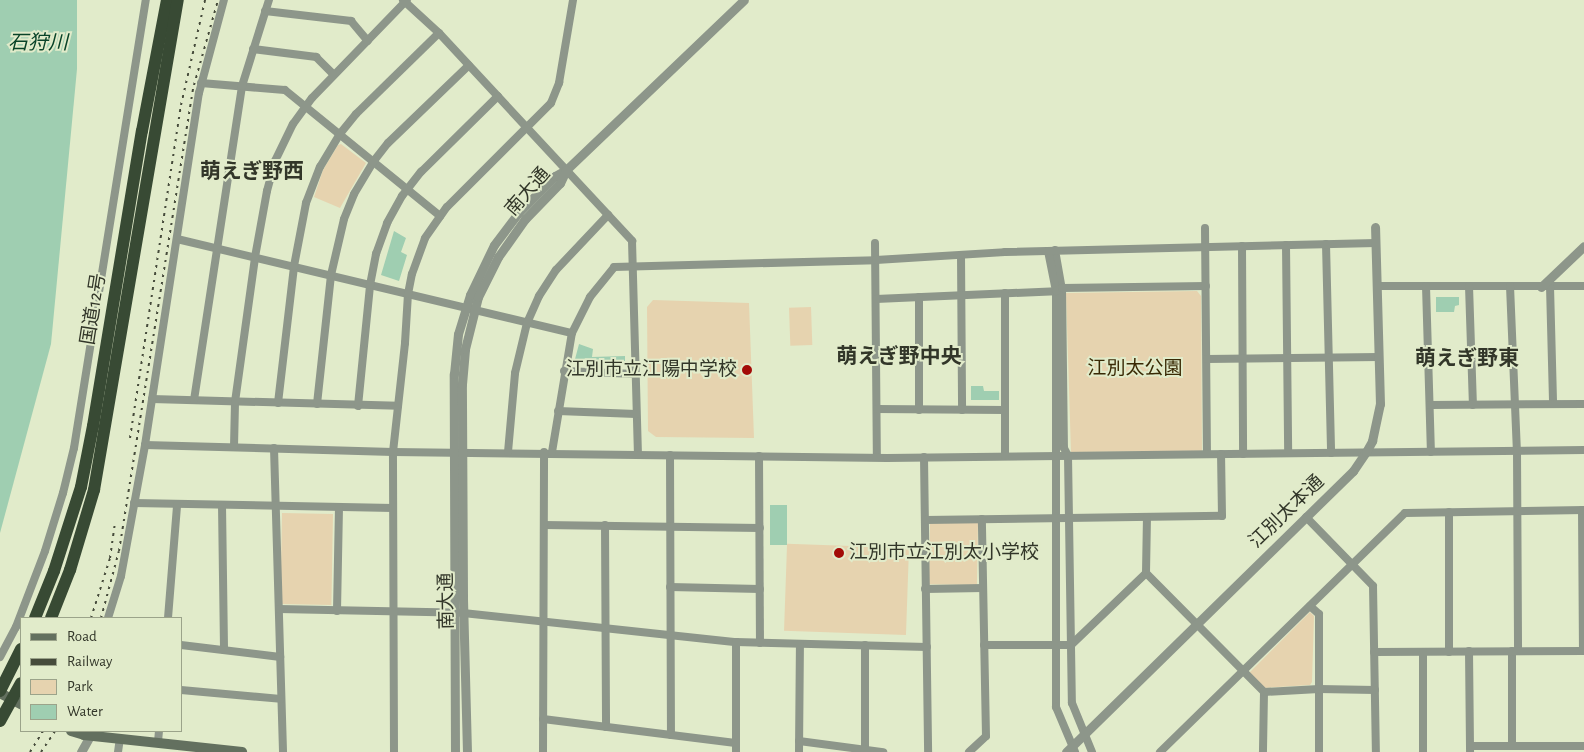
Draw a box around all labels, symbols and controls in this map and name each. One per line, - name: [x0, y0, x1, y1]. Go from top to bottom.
- water label: 石狩川: [8, 31, 68, 55]
- district label: 萌えぎ野西: [200, 159, 304, 185]
- street label: 南大通: [501, 163, 555, 221]
- street label: 国道12号: [77, 272, 111, 346]
- district label: 萌えぎ野中央: [836, 344, 962, 370]
- district label: 萌えぎ野東: [1415, 346, 1519, 372]
- park label: 江別太公園: [1088, 358, 1182, 380]
- place label: 江別市立江陽中学校: [566, 359, 737, 381]
- marker: 江別市立江陽中学校: [741, 364, 753, 376]
- street label: 江別太本通: [1245, 471, 1329, 553]
- place label: 江別市立江別太小学校: [849, 542, 1039, 564]
- marker: 江別市立江別太小学校: [833, 547, 845, 559]
- street label: 南大通: [435, 572, 459, 630]
- legend: [20, 617, 182, 732]
- text: Road: [67, 629, 97, 644]
- text: Railway: [67, 654, 112, 669]
- text: Park: [67, 679, 93, 694]
- text: Water: [67, 704, 103, 719]

